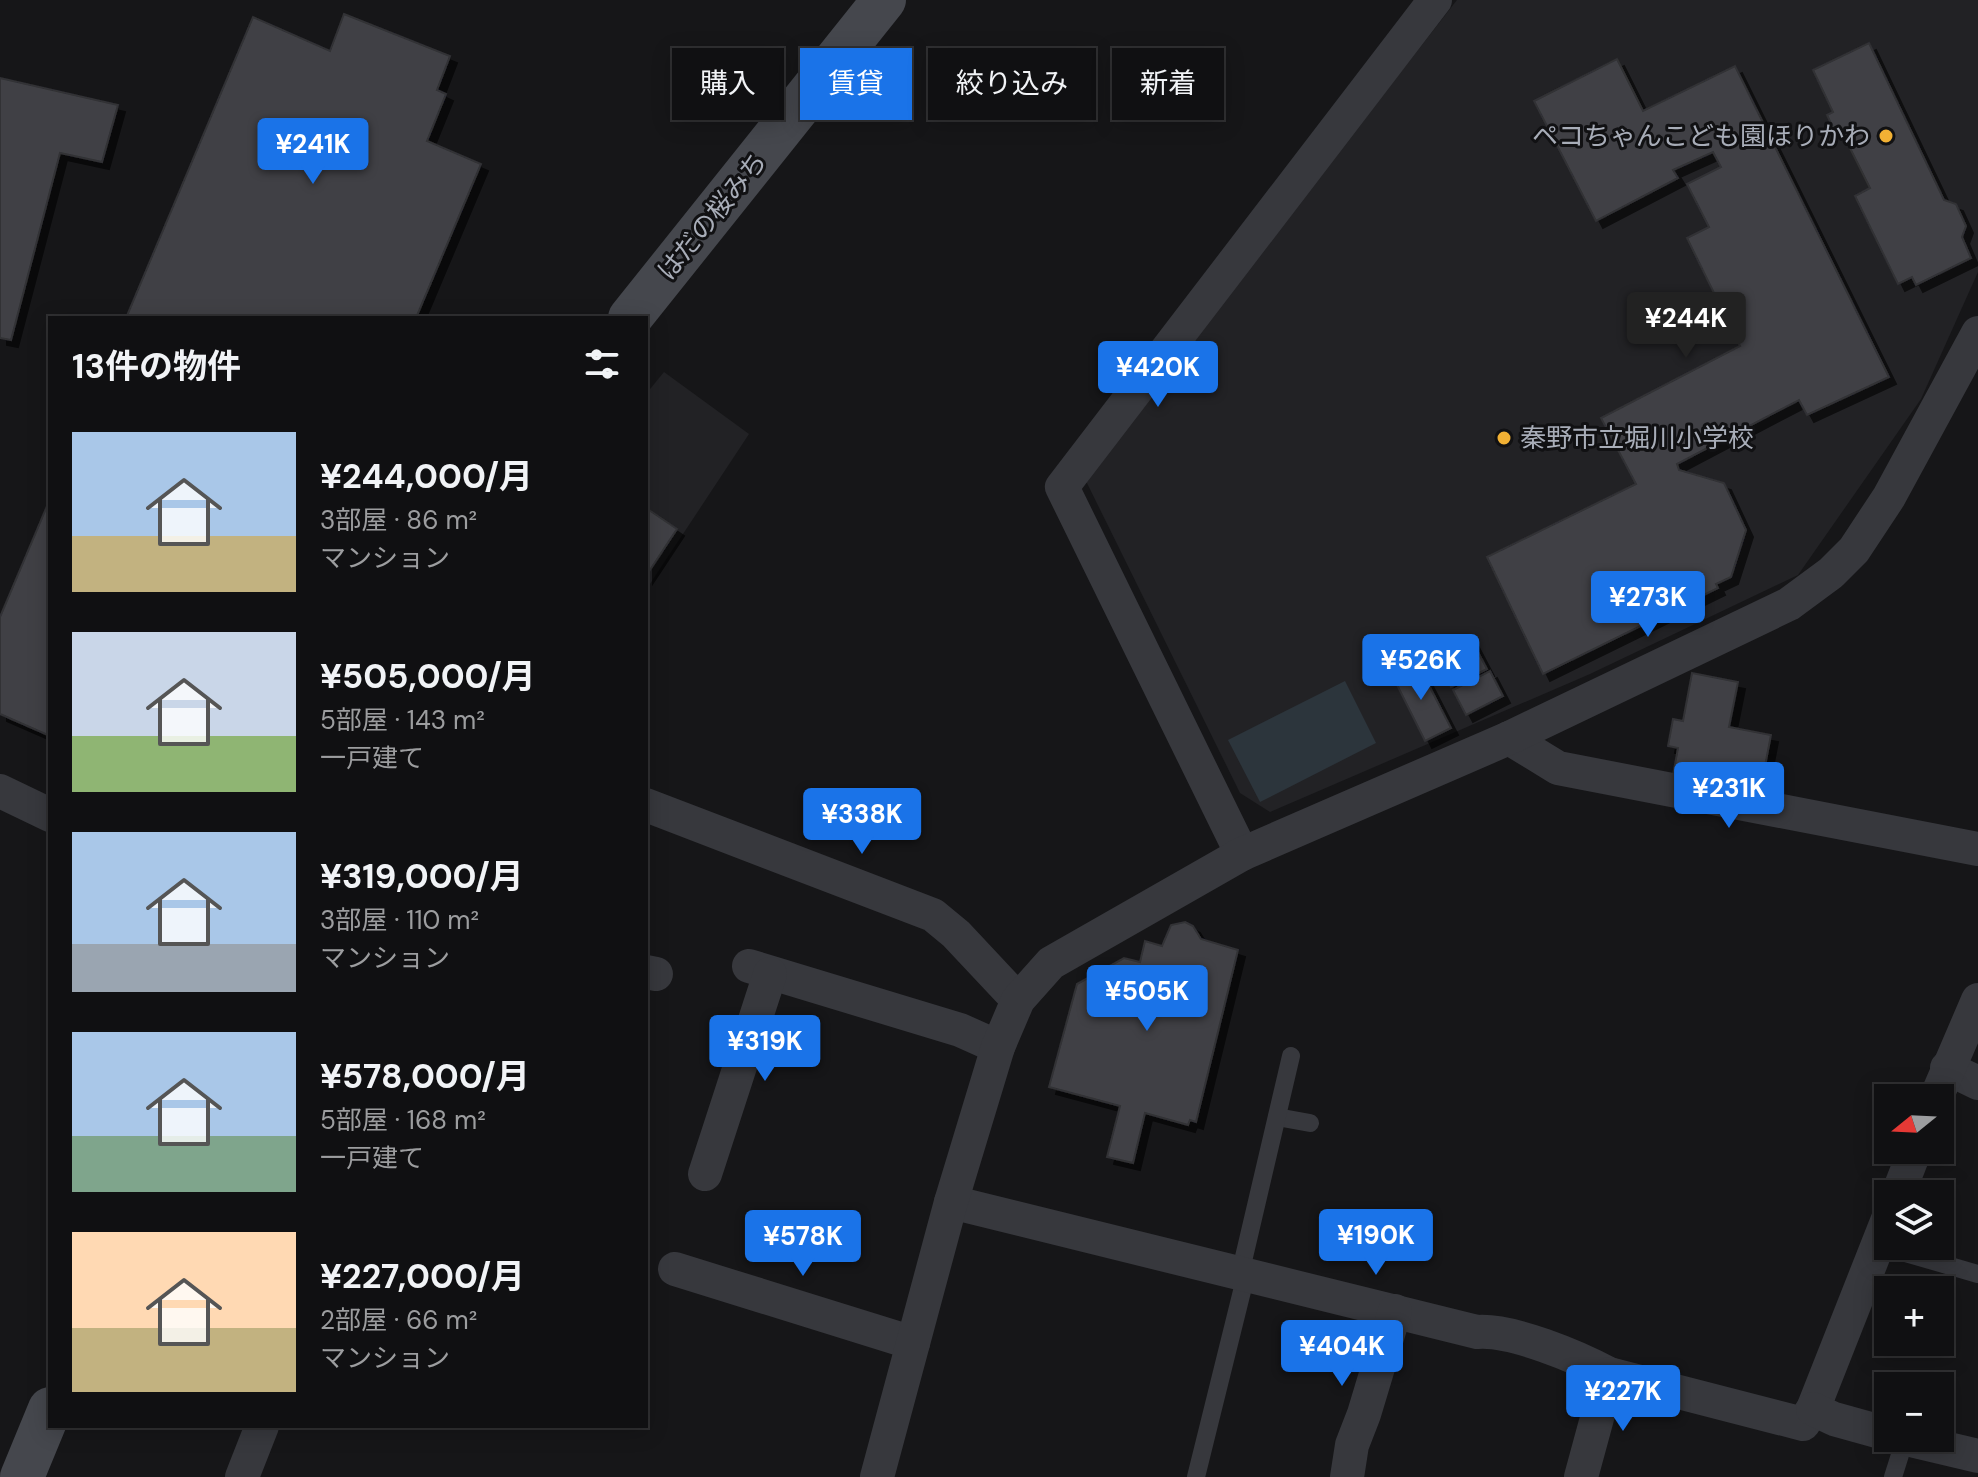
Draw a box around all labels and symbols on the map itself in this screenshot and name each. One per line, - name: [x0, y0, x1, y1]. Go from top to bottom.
- pin: ¥241K: [257, 118, 369, 186]
- place label: ペコちゃんこども園ほりかわ: [1532, 119, 1870, 153]
- marker: ペコちゃんこども園ほりかわ: [1877, 127, 1895, 145]
- street label: はだの桜みち: [650, 145, 774, 287]
- pin: ¥244K: [1630, 292, 1742, 360]
- pin: ¥420K: [1102, 341, 1214, 409]
- place label: 秦野市立堀川小学校: [1520, 421, 1754, 455]
- marker: 秦野市立堀川小学校: [1495, 429, 1513, 447]
- pin: ¥273K: [1592, 571, 1704, 639]
- pin: ¥526K: [1365, 634, 1477, 702]
- pin: ¥231K: [1673, 762, 1785, 830]
- pin: ¥338K: [806, 788, 918, 856]
- pin: ¥505K: [1091, 965, 1203, 1033]
- pin: ¥319K: [709, 1015, 821, 1083]
- north arrow: [1874, 1084, 1954, 1164]
- pin: ¥190K: [1320, 1209, 1432, 1277]
- pin: ¥578K: [747, 1210, 859, 1278]
- pin: ¥404K: [1286, 1320, 1398, 1388]
- pin: ¥227K: [1567, 1365, 1679, 1433]

